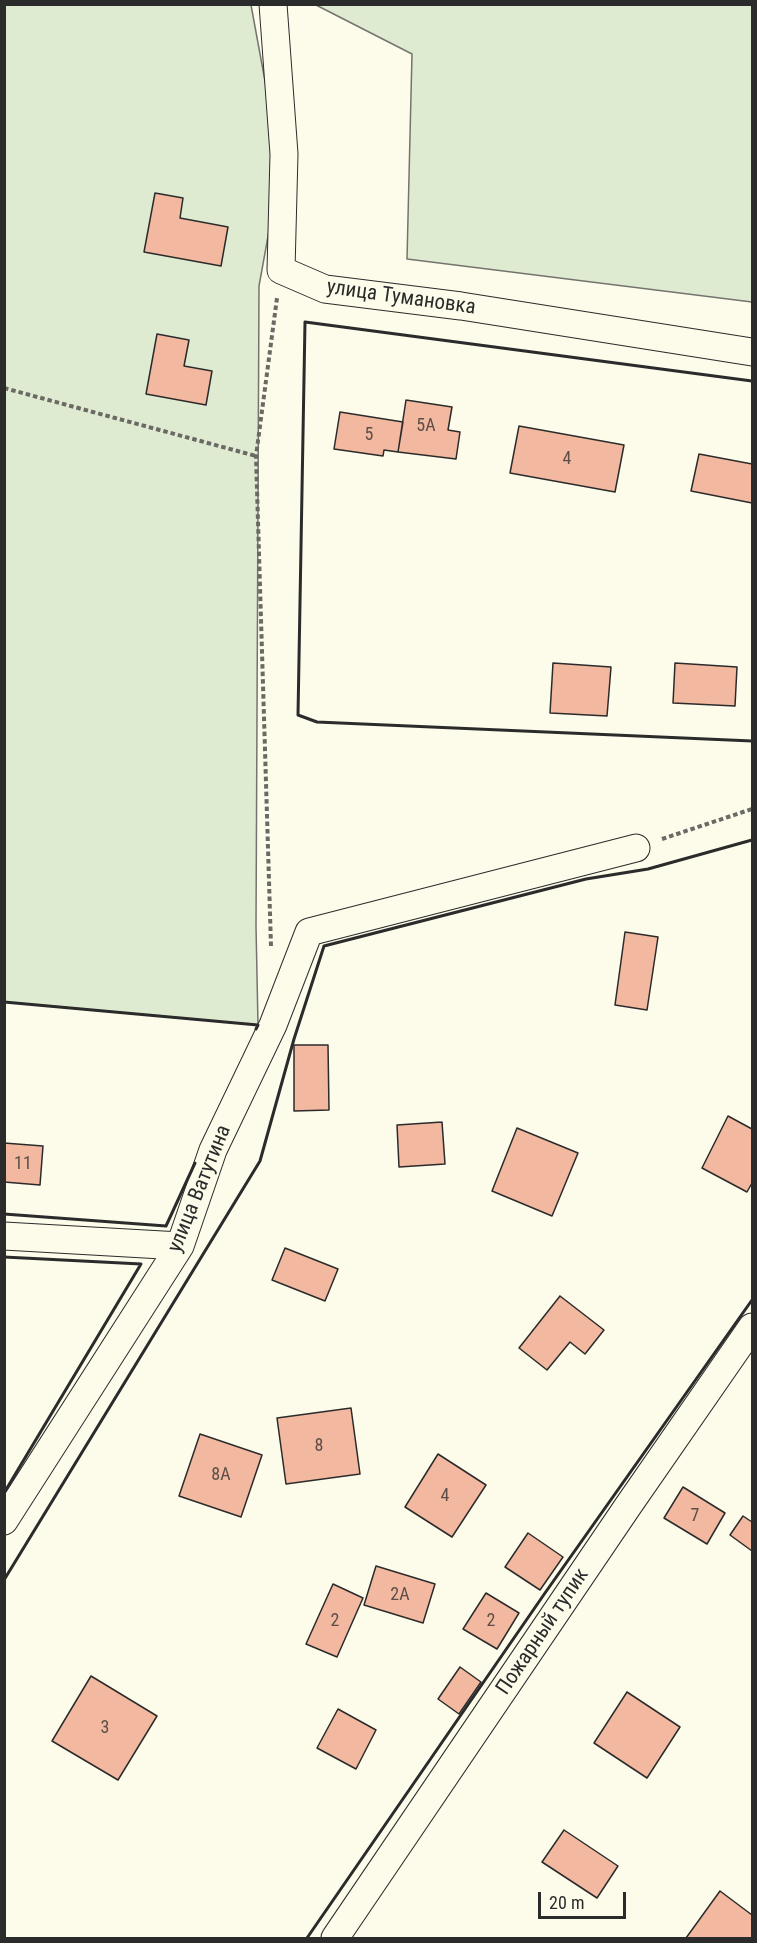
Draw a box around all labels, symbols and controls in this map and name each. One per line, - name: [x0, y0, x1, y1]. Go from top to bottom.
- street label: улица Тумановка: [325, 275, 477, 321]
- house number: 5А: [416, 415, 436, 437]
- house number: 5: [365, 424, 373, 446]
- house number: 4: [563, 448, 571, 470]
- street label: улица Ватутина: [163, 1122, 237, 1256]
- house number: 11: [14, 1153, 32, 1175]
- house number: 8: [315, 1435, 323, 1457]
- house number: 8А: [211, 1464, 231, 1486]
- house number: 4: [441, 1485, 449, 1507]
- house number: 7: [691, 1505, 699, 1527]
- street label: Пожарный тупик: [491, 1564, 595, 1700]
- house number: 2А: [390, 1584, 410, 1606]
- house number: 2: [331, 1610, 339, 1632]
- house number: 2: [487, 1610, 495, 1632]
- house number: 3: [101, 1717, 109, 1739]
- scale bar: [541, 1880, 630, 1918]
- text: 20 m: [549, 1892, 584, 1913]

